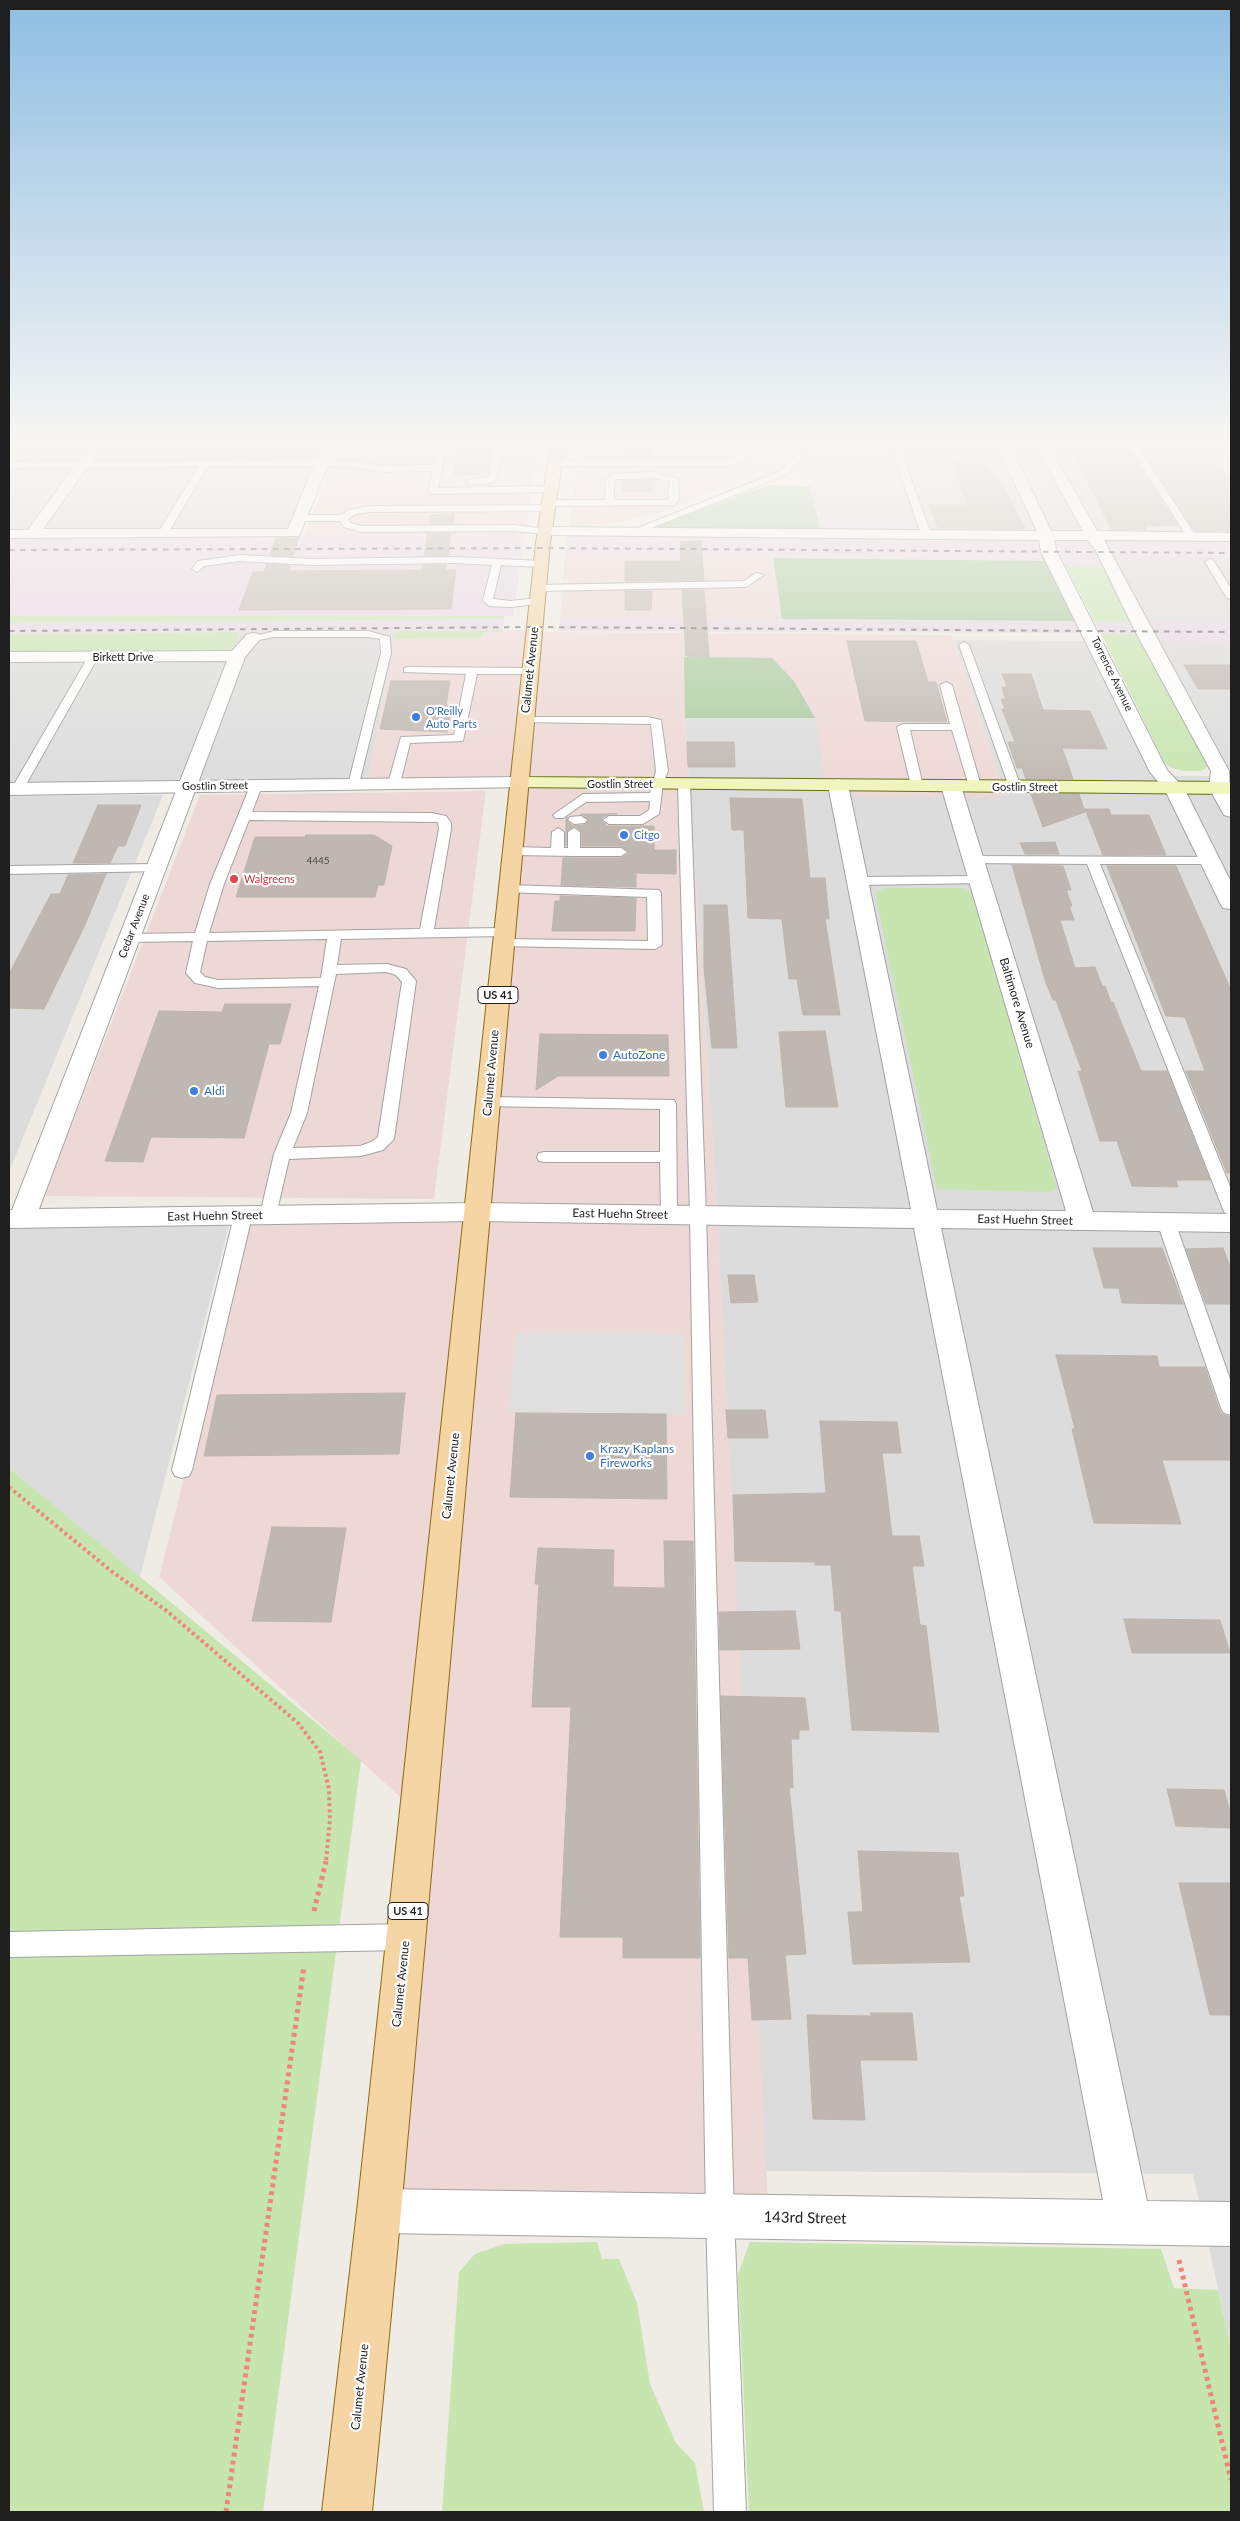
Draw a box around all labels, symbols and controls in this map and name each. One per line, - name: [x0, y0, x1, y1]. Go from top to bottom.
- street label: Calumet Avenue: [518, 626, 542, 714]
- street label: Torrence Avenue: [1088, 635, 1136, 713]
- street label: Birkett Drive: [92, 650, 154, 664]
- place label: O'Reilly Auto Parts: [426, 704, 477, 730]
- marker: O'Reilly Auto Parts: [410, 711, 422, 723]
- street label: Gostlin Street: [587, 777, 653, 791]
- street label: Gostlin Street: [182, 779, 248, 793]
- street label: Gostlin Street: [992, 780, 1058, 794]
- place label: Citgo: [634, 828, 660, 842]
- marker: Citgo: [618, 829, 630, 841]
- house number: 4445: [306, 855, 330, 867]
- place label: Walgreens: [244, 872, 295, 886]
- marker: Walgreens: [228, 873, 240, 885]
- street label: Cedar Avenue: [116, 892, 152, 960]
- street label: Baltimore Avenue: [996, 956, 1038, 1050]
- road number: US 41: [478, 986, 518, 1004]
- street label: Calumet Avenue: [480, 1029, 502, 1117]
- place label: AutoZone: [613, 1048, 665, 1062]
- marker: AutoZone: [597, 1049, 609, 1061]
- place label: Aldi: [204, 1084, 225, 1098]
- marker: Aldi: [188, 1085, 200, 1097]
- street label: East Huehn Street: [572, 1206, 668, 1222]
- street label: East Huehn Street: [167, 1208, 263, 1224]
- street label: East Huehn Street: [977, 1212, 1073, 1228]
- street label: Calumet Avenue: [439, 1432, 463, 1520]
- place label: Krazy Kaplans Fireworks: [600, 1442, 674, 1470]
- marker: Krazy Kaplans Fireworks: [584, 1450, 596, 1462]
- road number: US 41: [388, 1902, 428, 1920]
- street label: Calumet Avenue: [389, 1940, 413, 2028]
- street label: 143rd Street: [763, 2208, 847, 2228]
- street label: Calumet Avenue: [348, 2343, 372, 2431]

